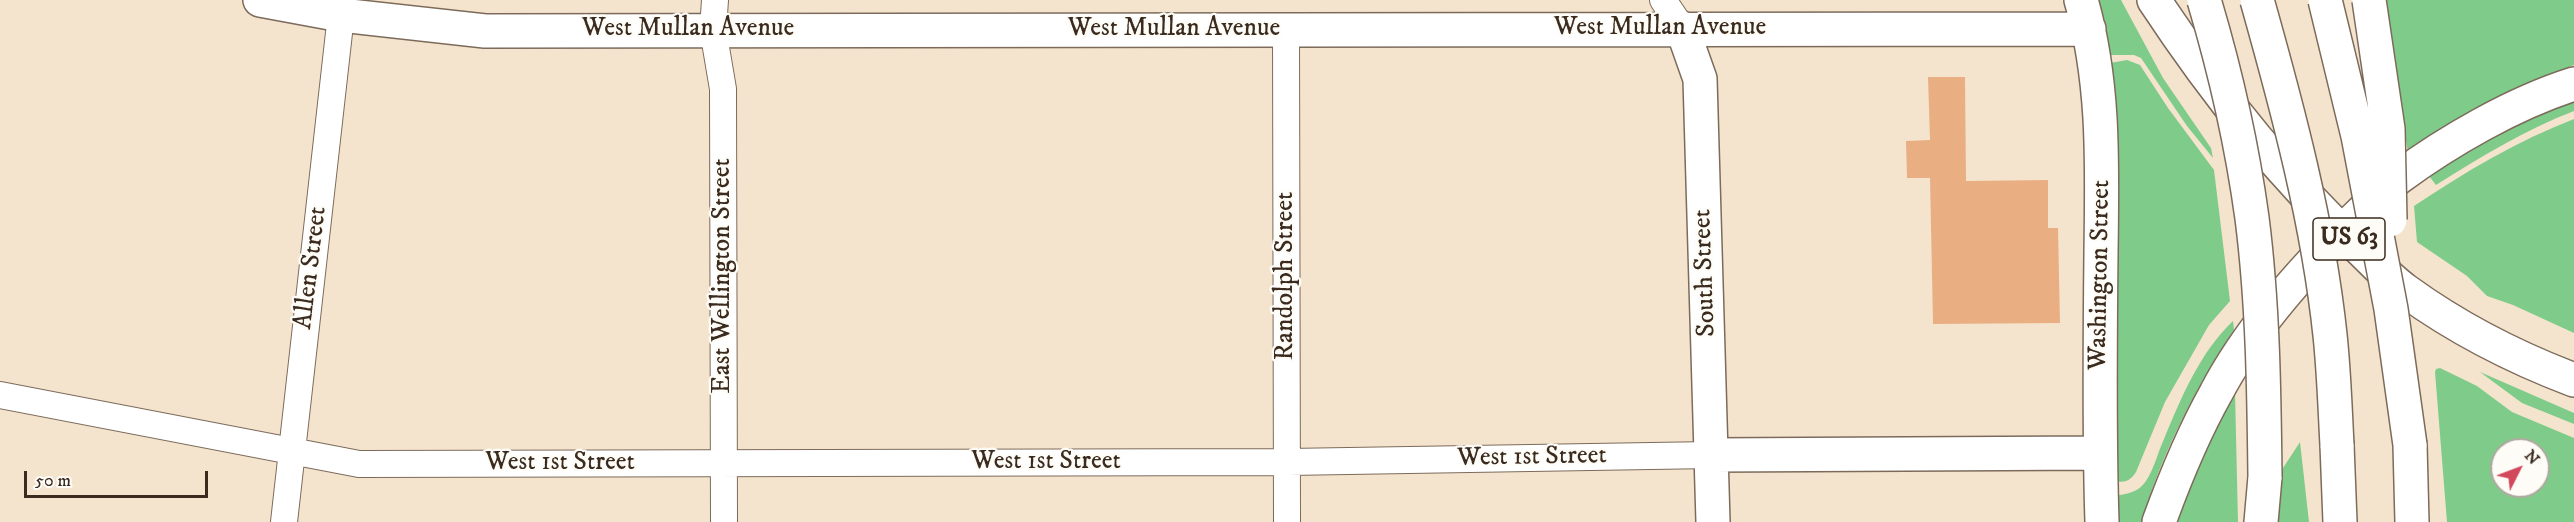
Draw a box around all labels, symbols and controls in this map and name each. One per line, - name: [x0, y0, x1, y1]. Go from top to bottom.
- street label: West Mullan Avenue: [1554, 13, 1766, 45]
- street label: West Mullan Avenue: [582, 14, 794, 46]
- street label: West Mullan Avenue: [1068, 14, 1280, 46]
- street label: East Wellington Street: [708, 158, 740, 394]
- street label: Washington Street: [2084, 180, 2118, 370]
- street label: Randolph Street: [1271, 192, 1303, 360]
- street label: Allen Street: [289, 205, 335, 331]
- street label: South Street: [1688, 209, 1724, 337]
- road number: US 63: [2313, 218, 2385, 260]
- north arrow: [2490, 438, 2550, 498]
- street label: West 1st Street: [1457, 441, 1607, 475]
- text: N: [2520, 446, 2544, 469]
- street label: West 1st Street: [971, 447, 1121, 479]
- street label: West 1st Street: [485, 448, 635, 480]
- scale bar: [27, 459, 212, 497]
- text: 50 m: [35, 470, 71, 492]

